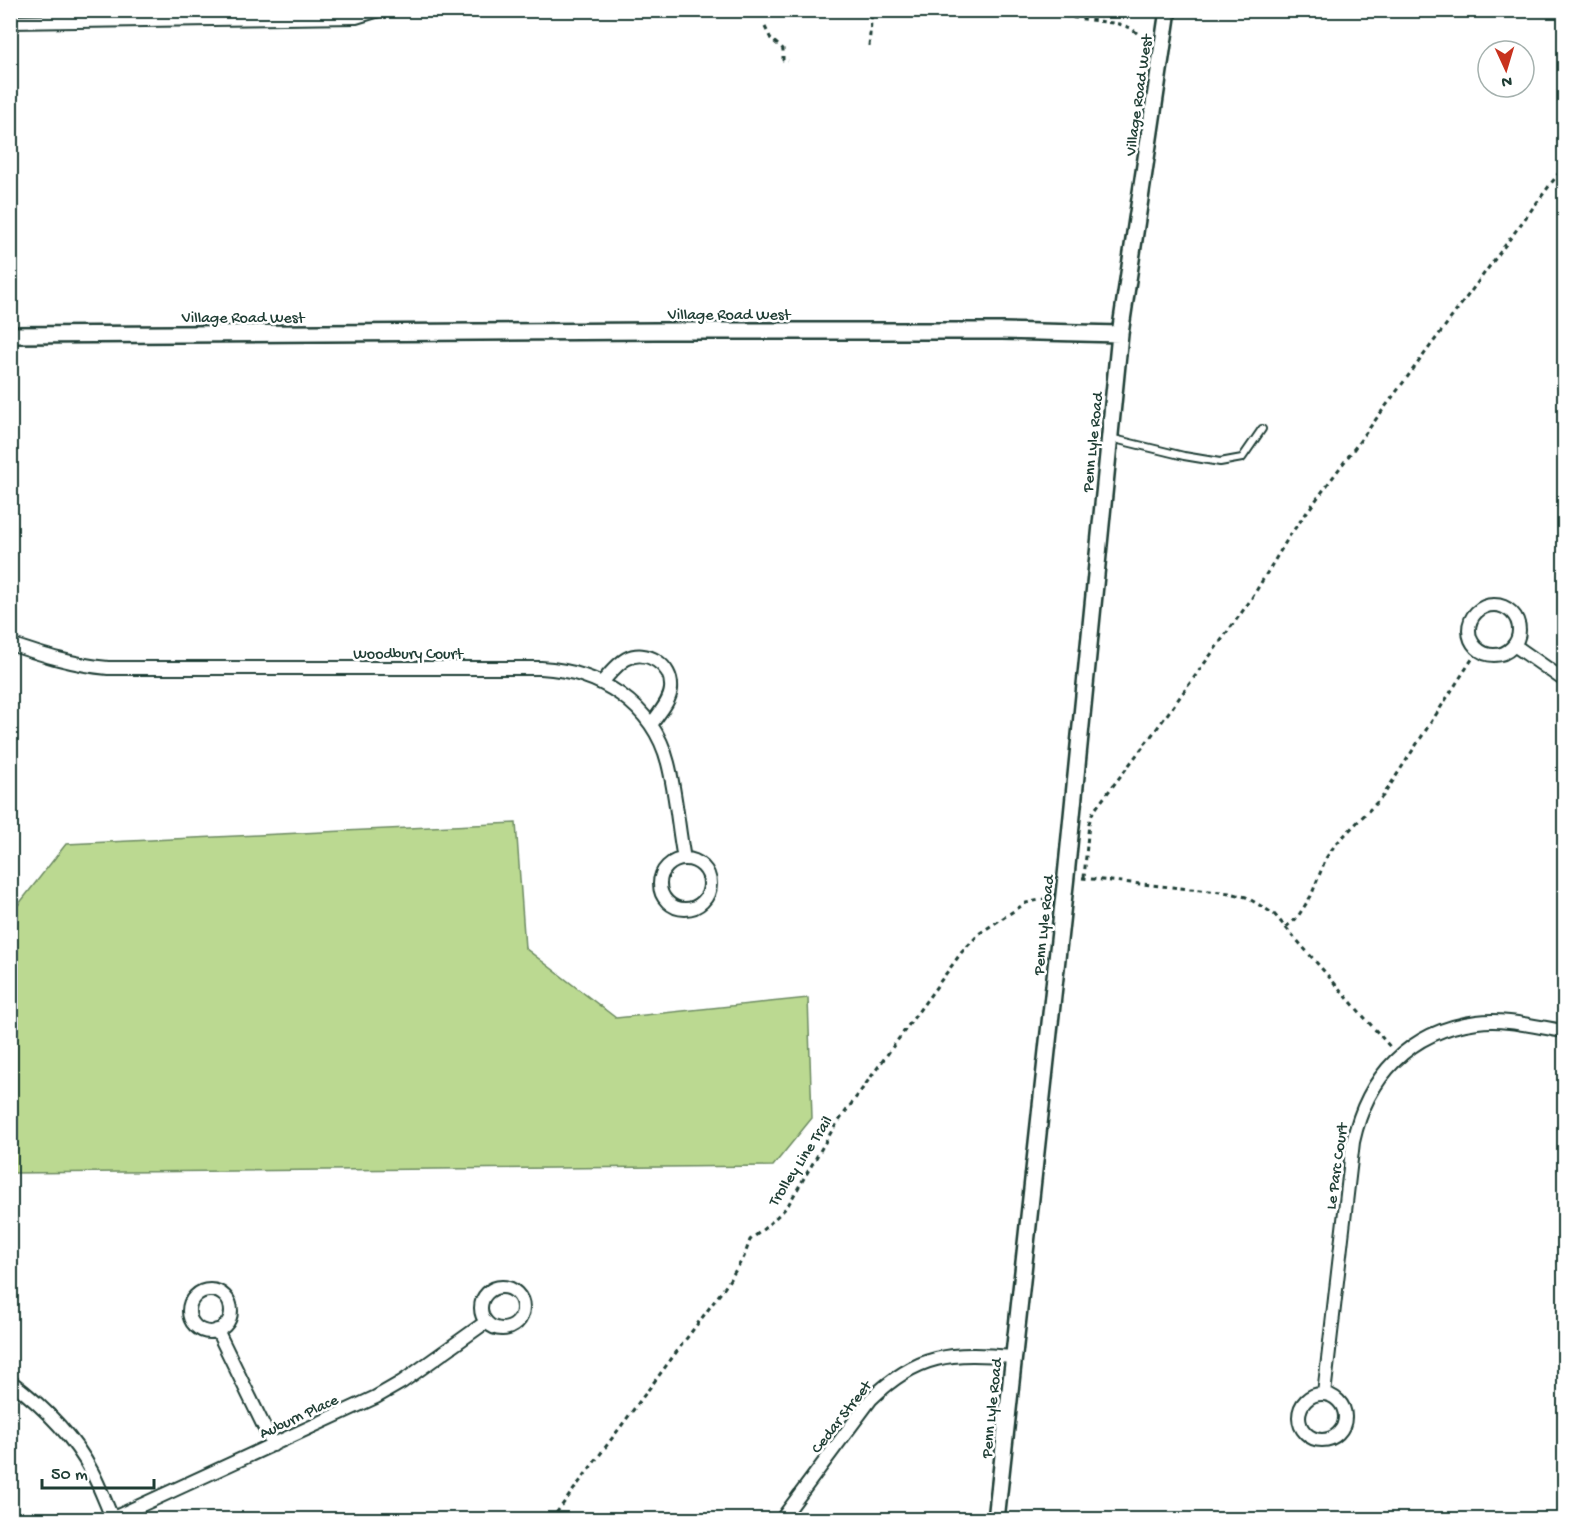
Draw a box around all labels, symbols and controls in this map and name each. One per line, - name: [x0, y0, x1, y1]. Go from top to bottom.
- street label: Village Road West: [1122, 32, 1159, 158]
- north arrow: [1476, 39, 1536, 99]
- text: N: [1500, 71, 1513, 90]
- street label: Village Road West: [667, 307, 792, 326]
- street label: Village Road West: [181, 310, 306, 329]
- street label: Penn Lyle Road: [1080, 390, 1109, 494]
- street label: Woodbury Court: [353, 646, 464, 665]
- street label: Penn Lyle Road: [1031, 873, 1060, 977]
- street label: Trolley Line Trail: [765, 1113, 838, 1211]
- street label: Le Parc Court: [1323, 1121, 1354, 1211]
- street label: Penn Lyle Road: [979, 1356, 1008, 1460]
- street label: Cedar Street: [808, 1377, 878, 1458]
- street label: Auburn Place: [257, 1391, 343, 1445]
- scale bar: [42, 1452, 154, 1490]
- text: 50 m: [51, 1465, 88, 1486]

